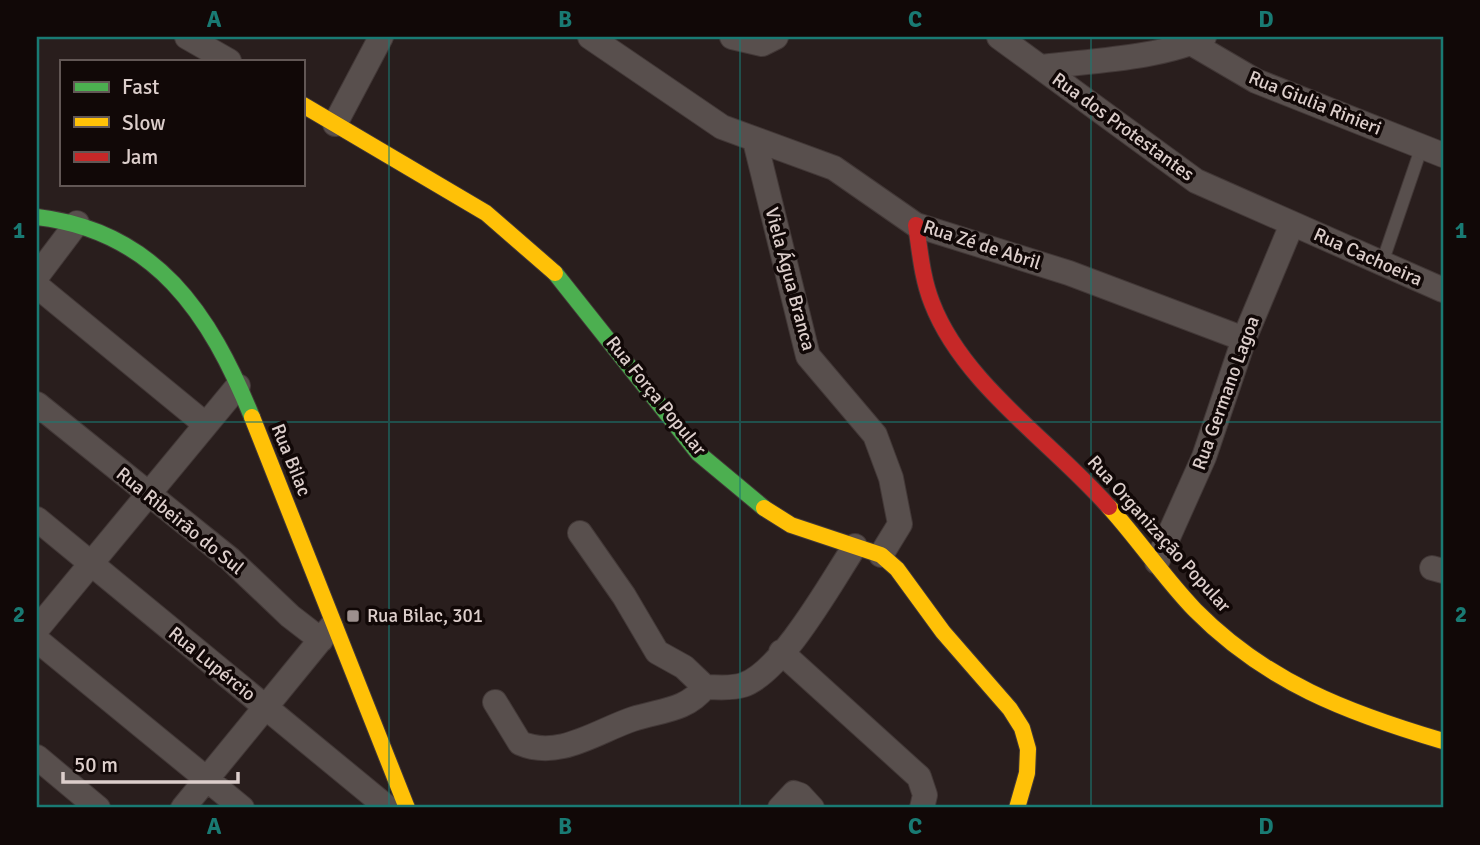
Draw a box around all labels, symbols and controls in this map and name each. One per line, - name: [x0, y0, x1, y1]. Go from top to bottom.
- text: A: [207, 5, 222, 34]
- text: B: [558, 5, 572, 34]
- text: C: [908, 5, 922, 34]
- text: D: [1258, 5, 1274, 34]
- legend: [60, 60, 304, 186]
- street label: Rua Giulia Rinieri: [1245, 65, 1385, 141]
- street label: Rua dos Protestantes: [1047, 67, 1199, 187]
- text: Fast: [122, 74, 159, 100]
- text: Slow: [122, 110, 166, 136]
- text: Jam: [122, 144, 158, 170]
- street label: Viela Água Branca: [759, 205, 821, 353]
- street label: Rua Zé de Abril: [920, 215, 1044, 275]
- text: 1: [13, 216, 25, 245]
- text: 1: [1455, 216, 1467, 245]
- street label: Rua Cachoeira: [1310, 222, 1426, 292]
- street label: Rua Germano Lagoa: [1187, 313, 1265, 473]
- street label: Rua Força Popular: [601, 331, 711, 461]
- street label: Rua Bilac: [266, 420, 316, 500]
- street label: Rua Organização Popular: [1082, 450, 1236, 618]
- street label: Rua Ribeirão do Sul: [111, 462, 249, 580]
- text: 2: [13, 600, 25, 629]
- text: 2: [1455, 600, 1467, 629]
- place label: Rua Bilac, 301: [367, 604, 483, 628]
- marker: Rua Bilac, 301: [345, 608, 361, 624]
- street label: Rua Lupércio: [163, 621, 261, 707]
- scale bar: [63, 740, 238, 784]
- text: 50 m: [74, 752, 118, 778]
- text: A: [207, 812, 222, 841]
- text: B: [558, 812, 572, 841]
- text: C: [908, 812, 922, 841]
- text: D: [1258, 812, 1274, 841]

